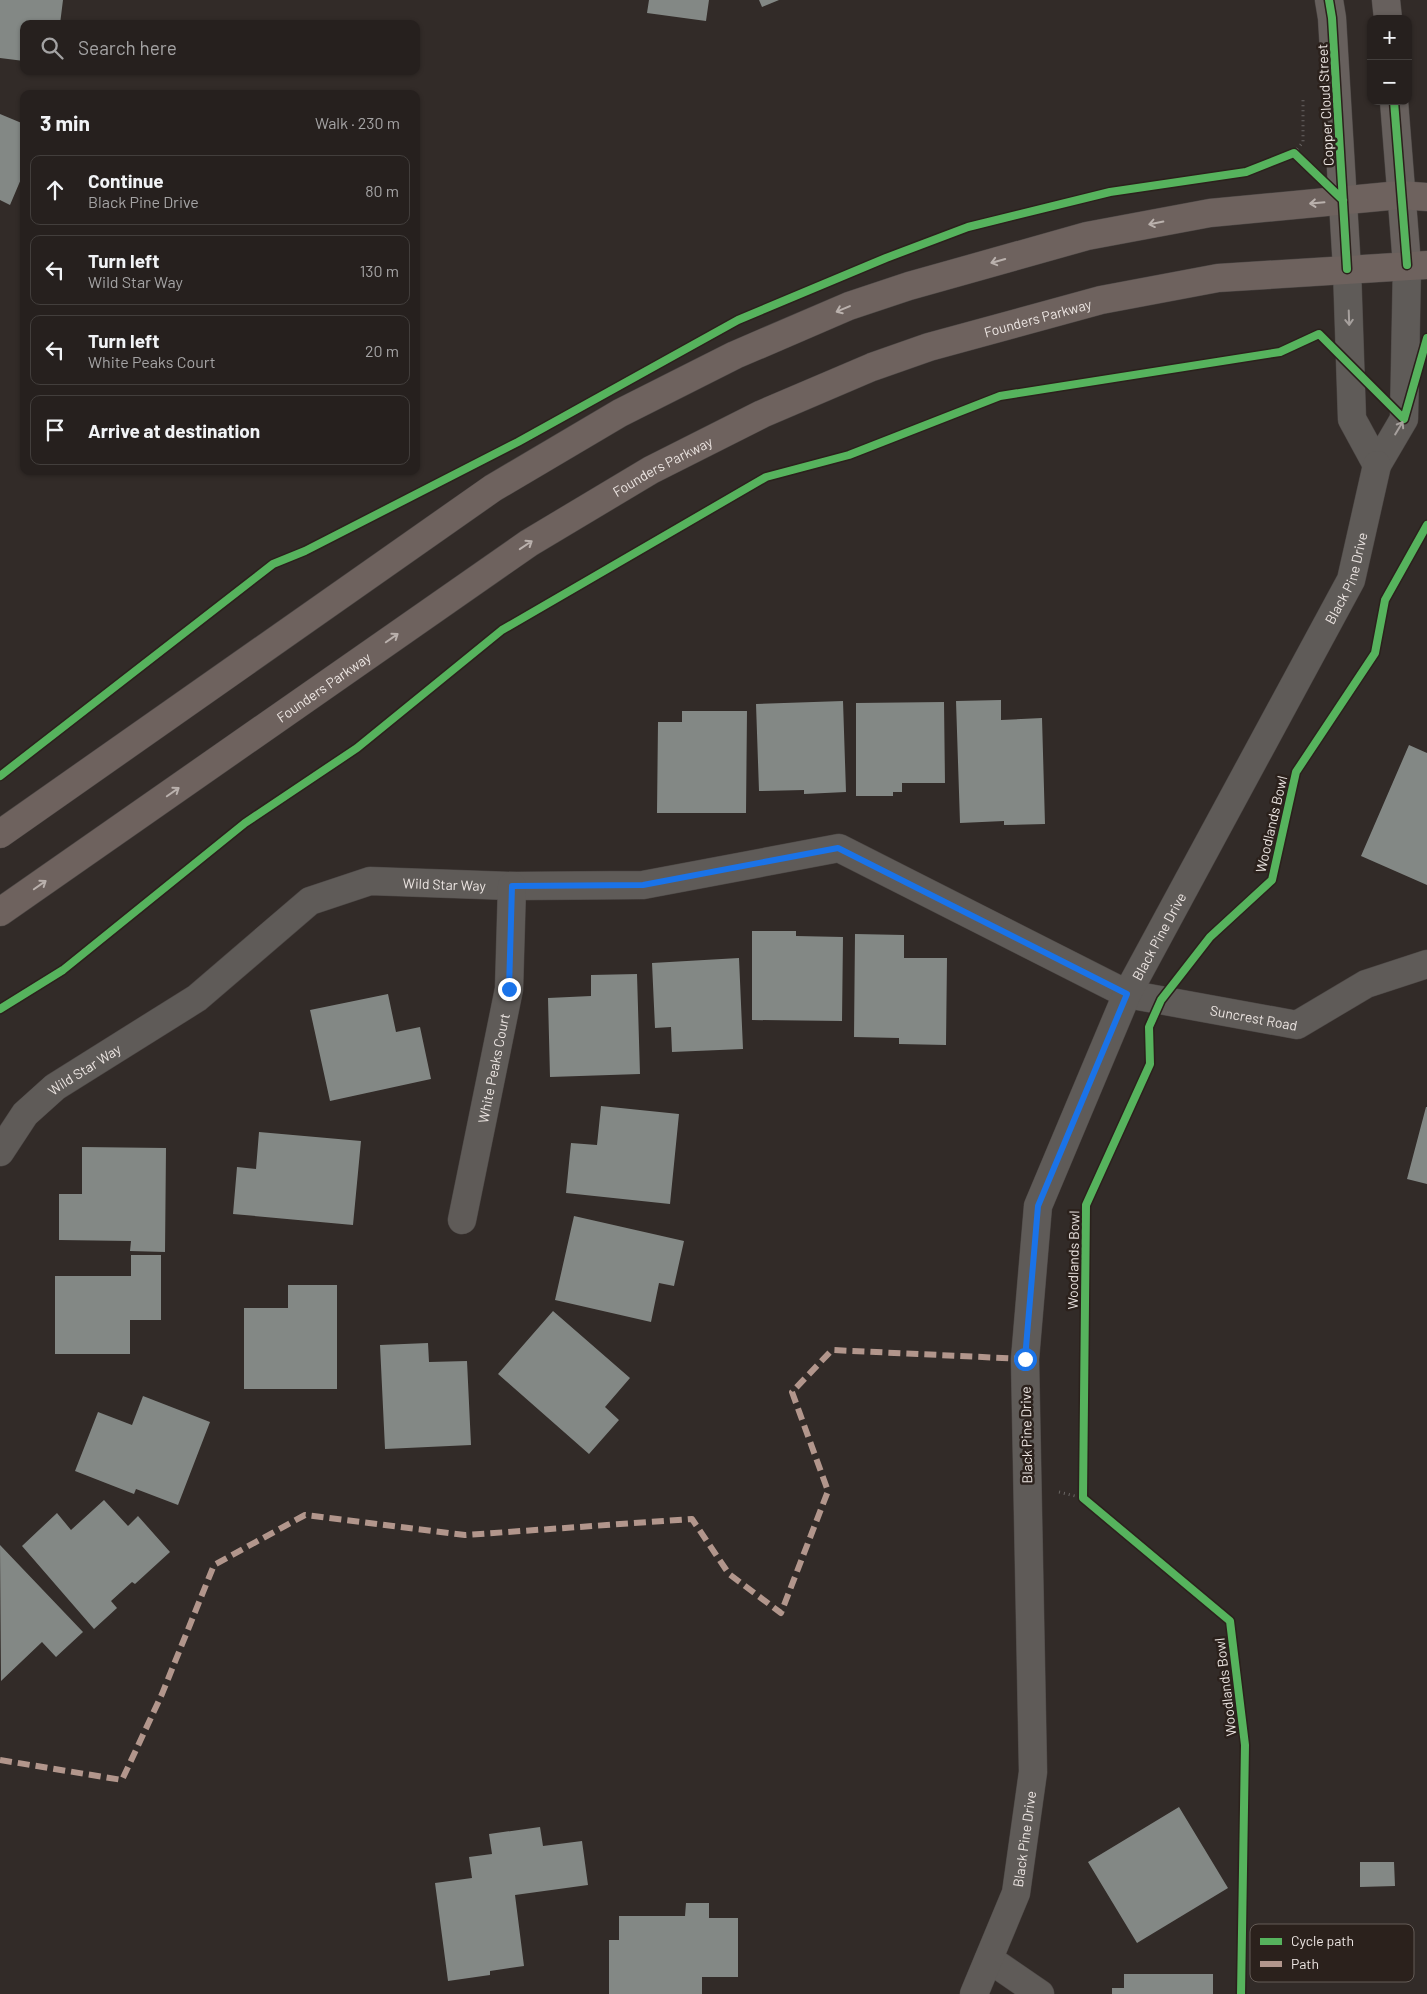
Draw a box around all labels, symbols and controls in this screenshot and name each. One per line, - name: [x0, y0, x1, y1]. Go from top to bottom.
- map controls: [1367, 15, 1412, 105]
- button: +: [1367, 15, 1412, 60]
- search box: [20, 20, 420, 75]
- icon: search: [38, 34, 66, 62]
- text: Search here: [78, 36, 177, 59]
- street label: Copper Cloud Street: [1313, 43, 1337, 167]
- button: −: [1367, 60, 1412, 105]
- text: 3 min: [40, 110, 90, 135]
- text: Walk · 230 m: [315, 113, 400, 132]
- text: Continue: [88, 169, 164, 192]
- icon: ahead: [41, 176, 69, 204]
- text: 80 m: [365, 181, 399, 200]
- text: Black Pine Drive: [88, 192, 199, 211]
- one-way arrow: [1309, 198, 1325, 208]
- one-way arrow: [1148, 219, 1164, 229]
- text: Turn left: [88, 249, 159, 272]
- icon: left: [41, 256, 69, 284]
- one-way arrow: [990, 256, 1006, 266]
- text: 130 m: [360, 261, 399, 280]
- text: Wild Star Way: [88, 272, 183, 291]
- street label: Founders Parkway: [982, 294, 1094, 340]
- one-way arrow: [835, 305, 851, 314]
- one-way arrow: [1344, 309, 1353, 325]
- text: Turn left: [88, 329, 159, 352]
- icon: left: [41, 336, 69, 364]
- text: 20 m: [365, 341, 399, 360]
- text: White Peaks Court: [88, 352, 216, 371]
- icon: arrive: [41, 416, 69, 444]
- text: Arrive at destination: [88, 419, 260, 442]
- one-way arrow: [1394, 421, 1404, 436]
- street label: Founders Parkway: [609, 432, 715, 500]
- street label: Black Pine Drive: [1320, 531, 1370, 627]
- one-way arrow: [518, 540, 532, 550]
- one-way arrow: [385, 633, 399, 643]
- street label: Founders Parkway: [273, 648, 374, 725]
- street label: Woodlands Bowl: [1252, 774, 1290, 874]
- one-way arrow: [166, 787, 180, 797]
- street label: Wild Star Way: [403, 874, 487, 894]
- one-way arrow: [33, 880, 47, 890]
- street label: Black Pine Drive: [1128, 889, 1189, 983]
- route end: [498, 978, 521, 1001]
- street label: Suncrest Road: [1209, 1001, 1299, 1033]
- street label: White Peaks Court: [473, 1012, 512, 1125]
- street label: Wild Star Way: [44, 1039, 124, 1098]
- street label: Woodlands Bowl: [1064, 1210, 1082, 1310]
- route start: [1014, 1348, 1037, 1371]
- street label: Black Pine Drive: [1017, 1386, 1035, 1484]
- street label: Woodlands Bowl: [1211, 1637, 1239, 1737]
- street label: Black Pine Drive: [1008, 1790, 1039, 1888]
- legend: [1250, 1924, 1414, 1982]
- text: Cycle path: [1291, 1932, 1354, 1949]
- text: Path: [1291, 1955, 1319, 1972]

